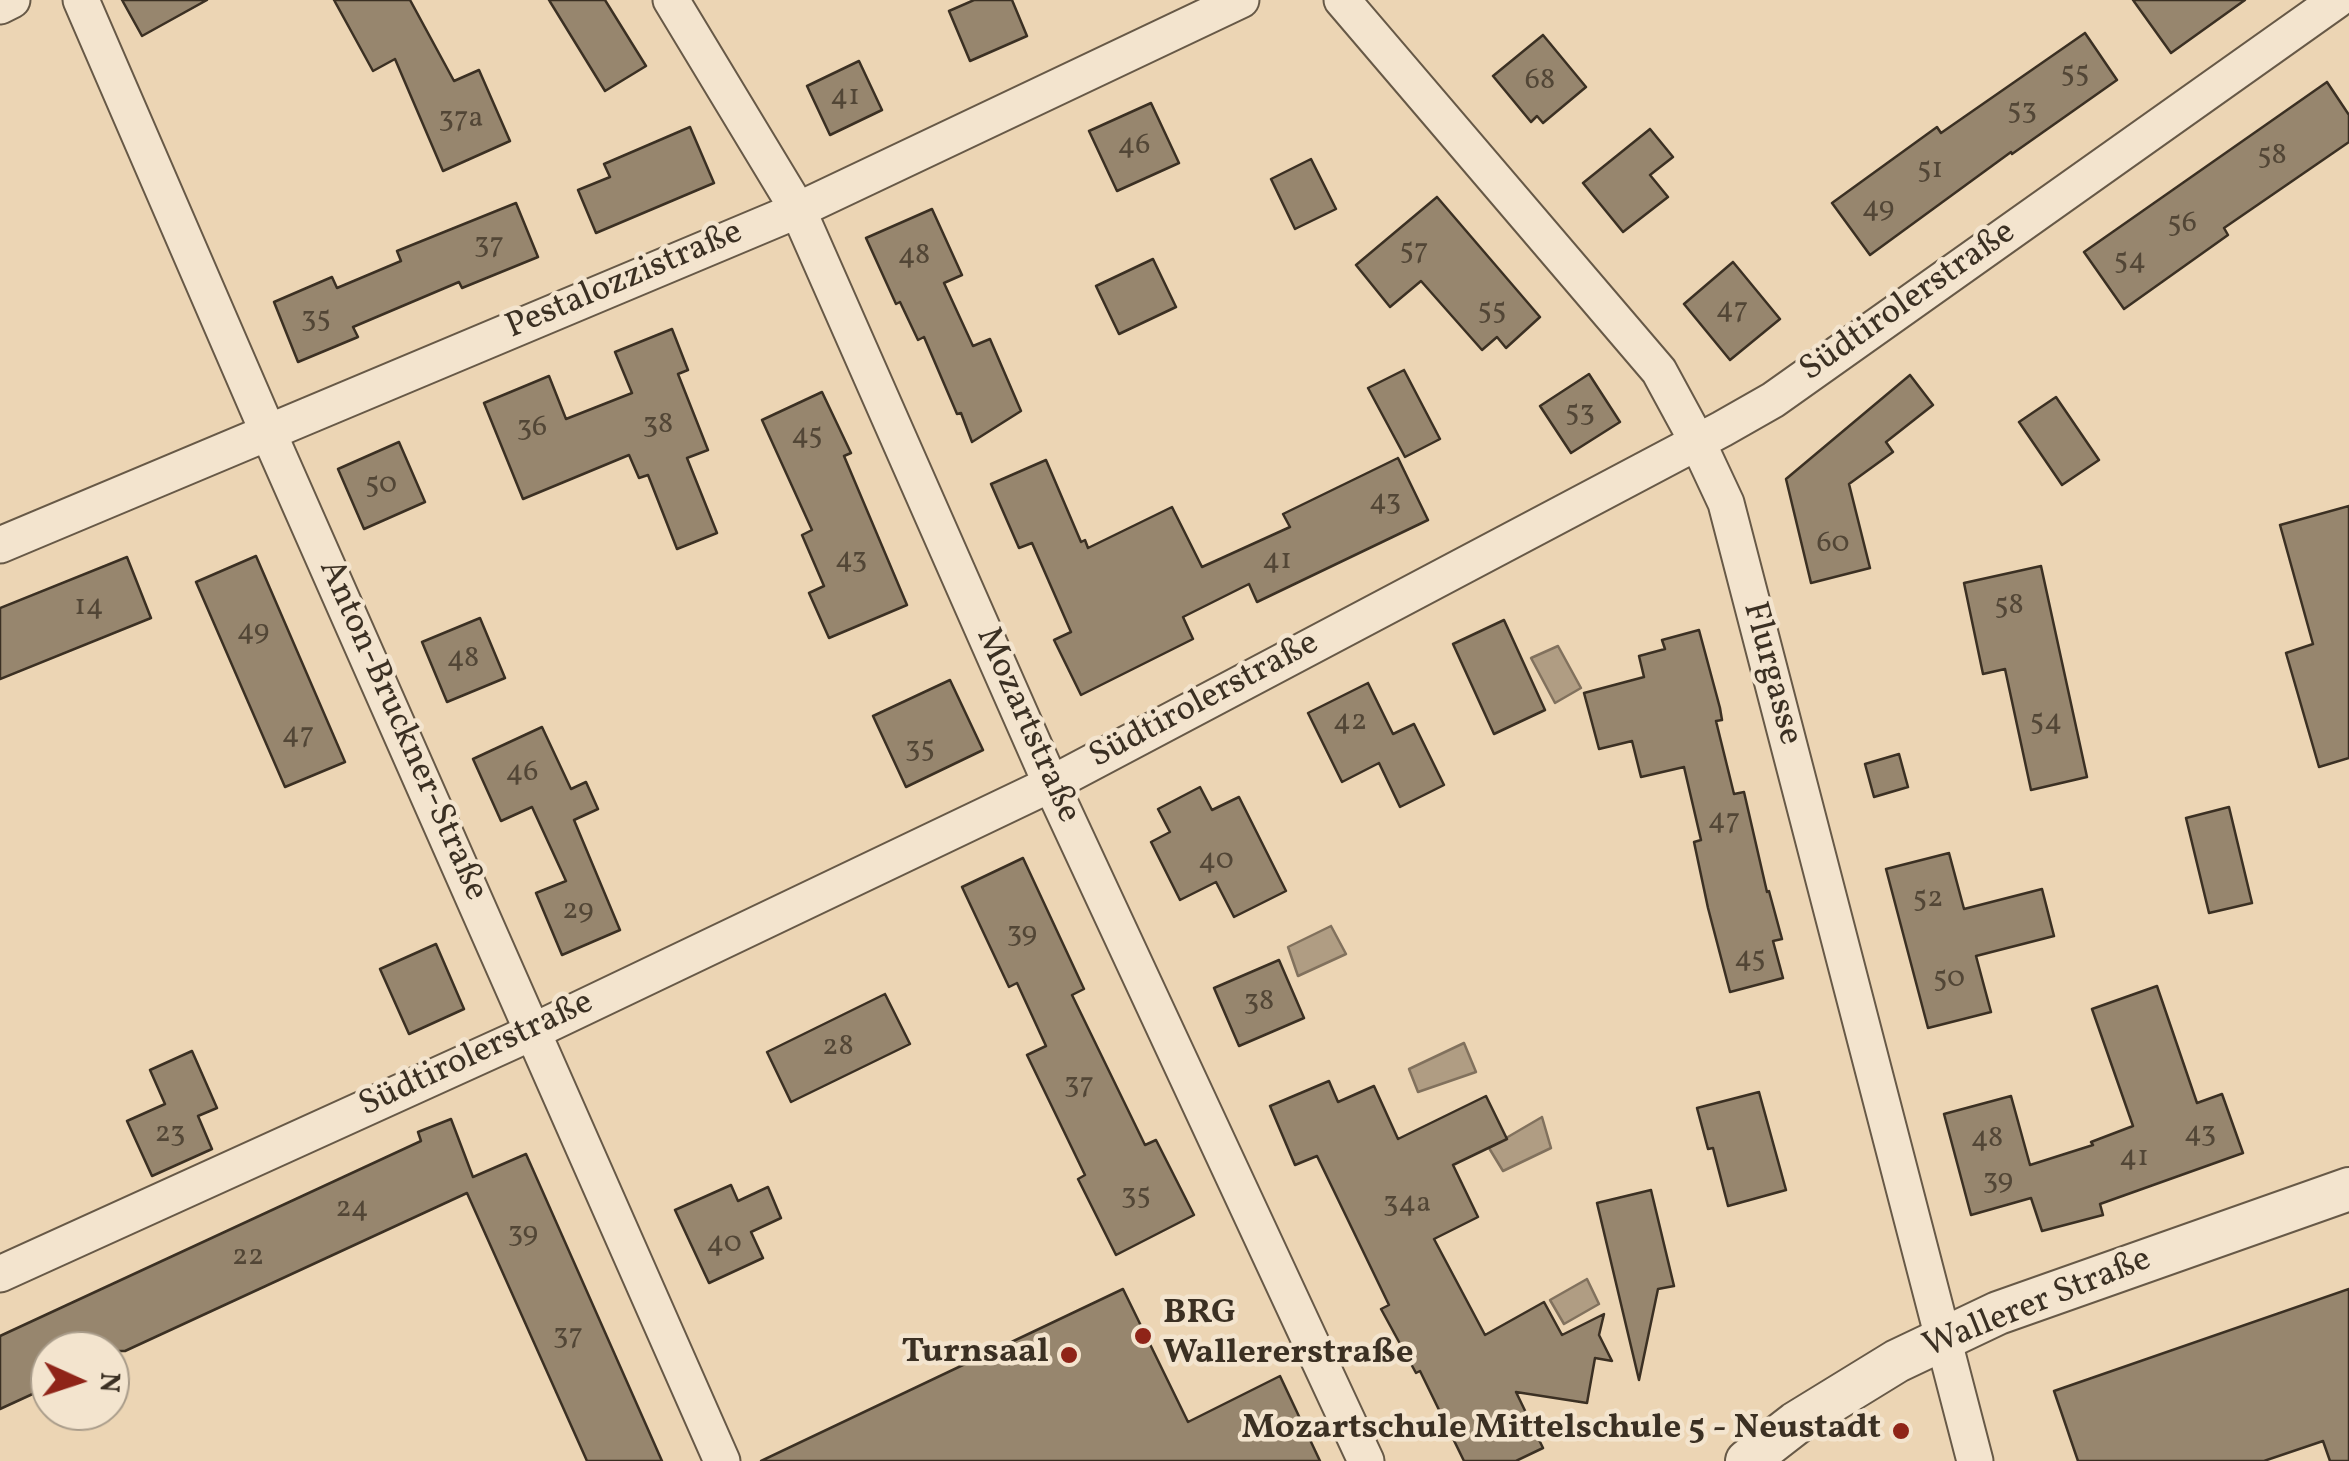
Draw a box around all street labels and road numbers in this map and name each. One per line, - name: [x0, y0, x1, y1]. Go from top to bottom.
- street label: Pestalozzistraße: [501, 213, 749, 351]
- street label: Südtirolerstraße: [1793, 213, 2025, 393]
- street label: Anton-Bruckner-Straße: [307, 554, 495, 908]
- street label: Flurgasse: [1731, 598, 1809, 750]
- street label: Mozartstraße: [964, 622, 1088, 830]
- street label: Südtirolerstraße: [1083, 624, 1327, 780]
- street label: Südtirolerstraße: [353, 983, 601, 1129]
- street label: Wallerer Straße: [1918, 1240, 2158, 1370]

